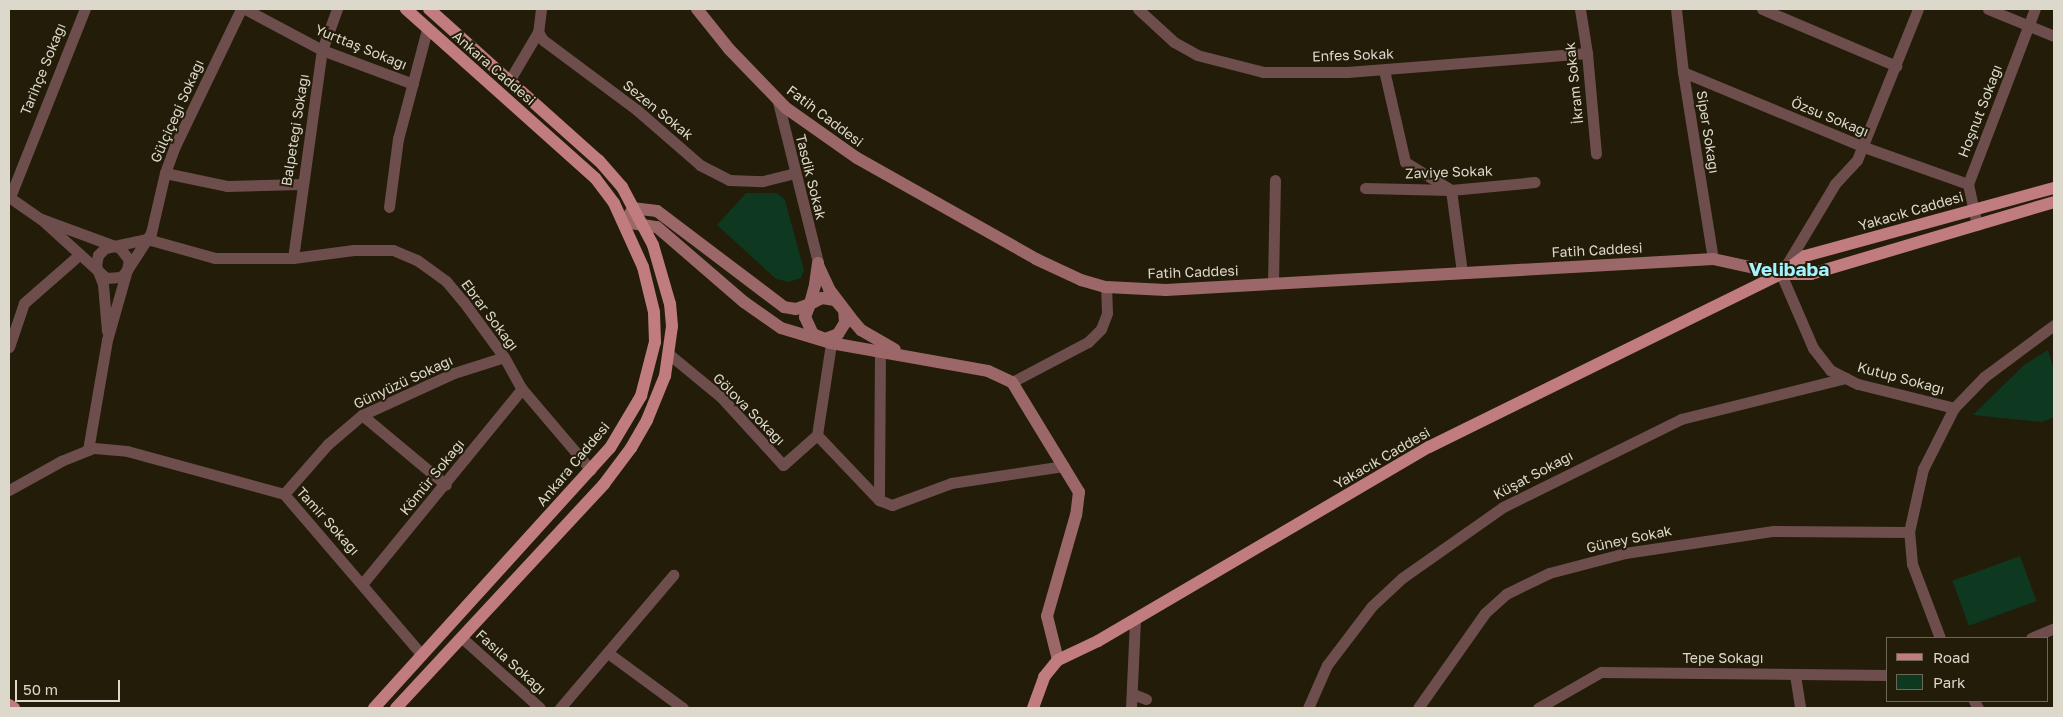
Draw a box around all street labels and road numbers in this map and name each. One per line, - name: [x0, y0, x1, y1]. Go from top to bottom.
- street label: Tarihçe Sokağı: [17, 21, 69, 117]
- street label: Yurttaş Sokağı: [313, 21, 409, 73]
- street label: Ankara Caddesi: [449, 27, 539, 109]
- street label: İkram Sokak: [1561, 41, 1587, 125]
- street label: Enfes Sokak: [1312, 45, 1394, 65]
- street label: Gülçiçeği Sokağı: [147, 57, 207, 165]
- street label: Hoşnut Sokağı: [1955, 62, 2005, 160]
- street label: Balpeteği Sokağı: [278, 73, 312, 187]
- street label: Sezen Sokak: [620, 77, 696, 143]
- street label: Fatih Caddesi: [784, 82, 866, 150]
- street label: Siper Sokağı: [1693, 89, 1723, 175]
- street label: Özsu Sokağı: [1789, 94, 1871, 140]
- street label: Tasdik Sokak: [792, 133, 830, 221]
- street label: Zaviye Sokak: [1405, 162, 1493, 182]
- street label: Yakacık Caddesi: [1857, 188, 1965, 234]
- street label: Fatih Caddesi: [1551, 239, 1643, 261]
- street label: Fatih Caddesi: [1147, 262, 1239, 282]
- street label: Ebrar Sokağı: [458, 276, 522, 354]
- street label: Günyüzü Sokağı: [351, 352, 455, 412]
- street label: Kutup Sokağı: [1856, 358, 1946, 398]
- street label: Gölova Sokağı: [709, 369, 789, 449]
- street label: Ankara Caddesi: [533, 419, 613, 509]
- street label: Yakacık Caddesi: [1331, 424, 1433, 492]
- street label: Kömür Sokağı: [396, 436, 468, 518]
- street label: Küşat Sokağı: [1490, 447, 1576, 503]
- street label: Tamir Sokağı: [293, 483, 363, 559]
- street label: Güney Sokak: [1585, 522, 1673, 556]
- street label: Fasıla Sokağı: [473, 626, 549, 698]
- street label: Tepe Sokağı: [1682, 650, 1764, 666]

